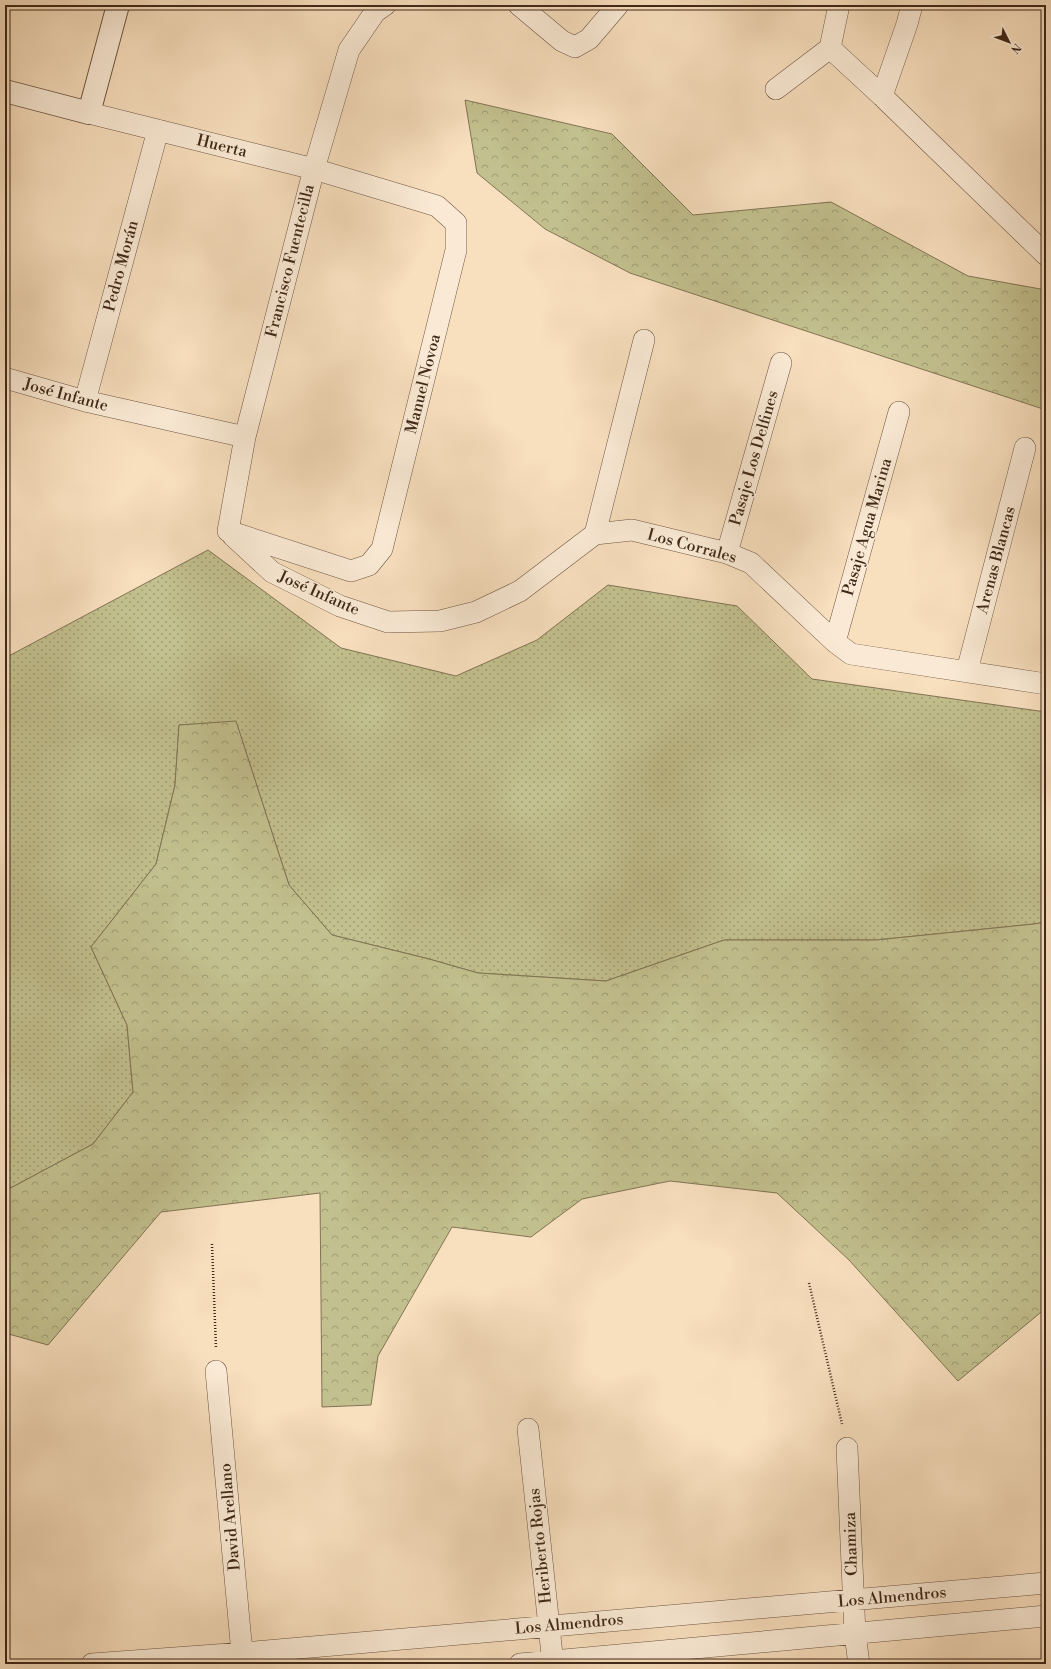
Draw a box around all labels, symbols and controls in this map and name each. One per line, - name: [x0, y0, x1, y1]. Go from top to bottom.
- north arrow: [989, 22, 1029, 62]
- text: N: [1007, 40, 1024, 56]
- street label: Huerta: [195, 130, 250, 162]
- street label: Francisco Fuentecilla: [261, 181, 319, 340]
- street label: Pedro Morán: [99, 218, 143, 314]
- street label: Manuel Novoa: [401, 331, 445, 436]
- street label: José Infante: [20, 374, 111, 416]
- street label: Pasaje Los Delfines: [725, 388, 783, 528]
- street label: Pasaje Agua Marina: [838, 455, 896, 598]
- street label: Arenas Blancas: [972, 504, 1020, 617]
- street label: Los Corrales: [645, 524, 739, 568]
- street label: José Infante: [274, 566, 363, 620]
- street label: David Arellano: [215, 1462, 245, 1572]
- street label: Heriberto Rojas: [524, 1487, 556, 1605]
- street label: Chamiza: [840, 1511, 862, 1576]
- street label: Los Almendros: [837, 1582, 947, 1612]
- street label: Los Almendros: [514, 1609, 624, 1639]

